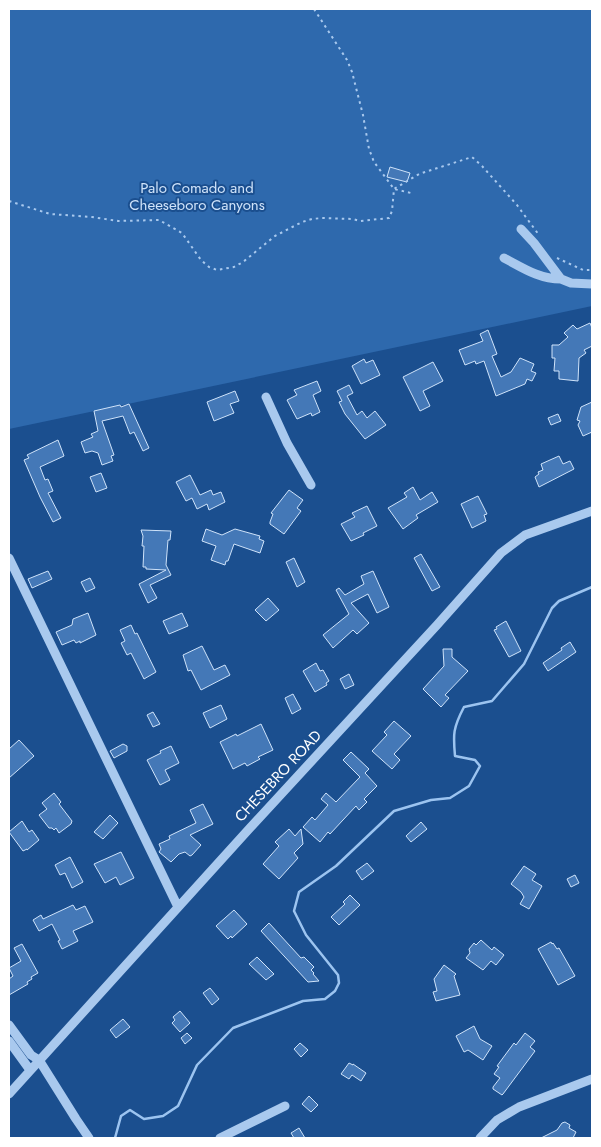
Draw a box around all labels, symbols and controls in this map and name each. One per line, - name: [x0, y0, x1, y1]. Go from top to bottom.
- park label: Palo Comado and Cheeseboro Canyons: [129, 177, 265, 216]
- street label: CHESEBRO ROAD: [229, 725, 327, 827]

